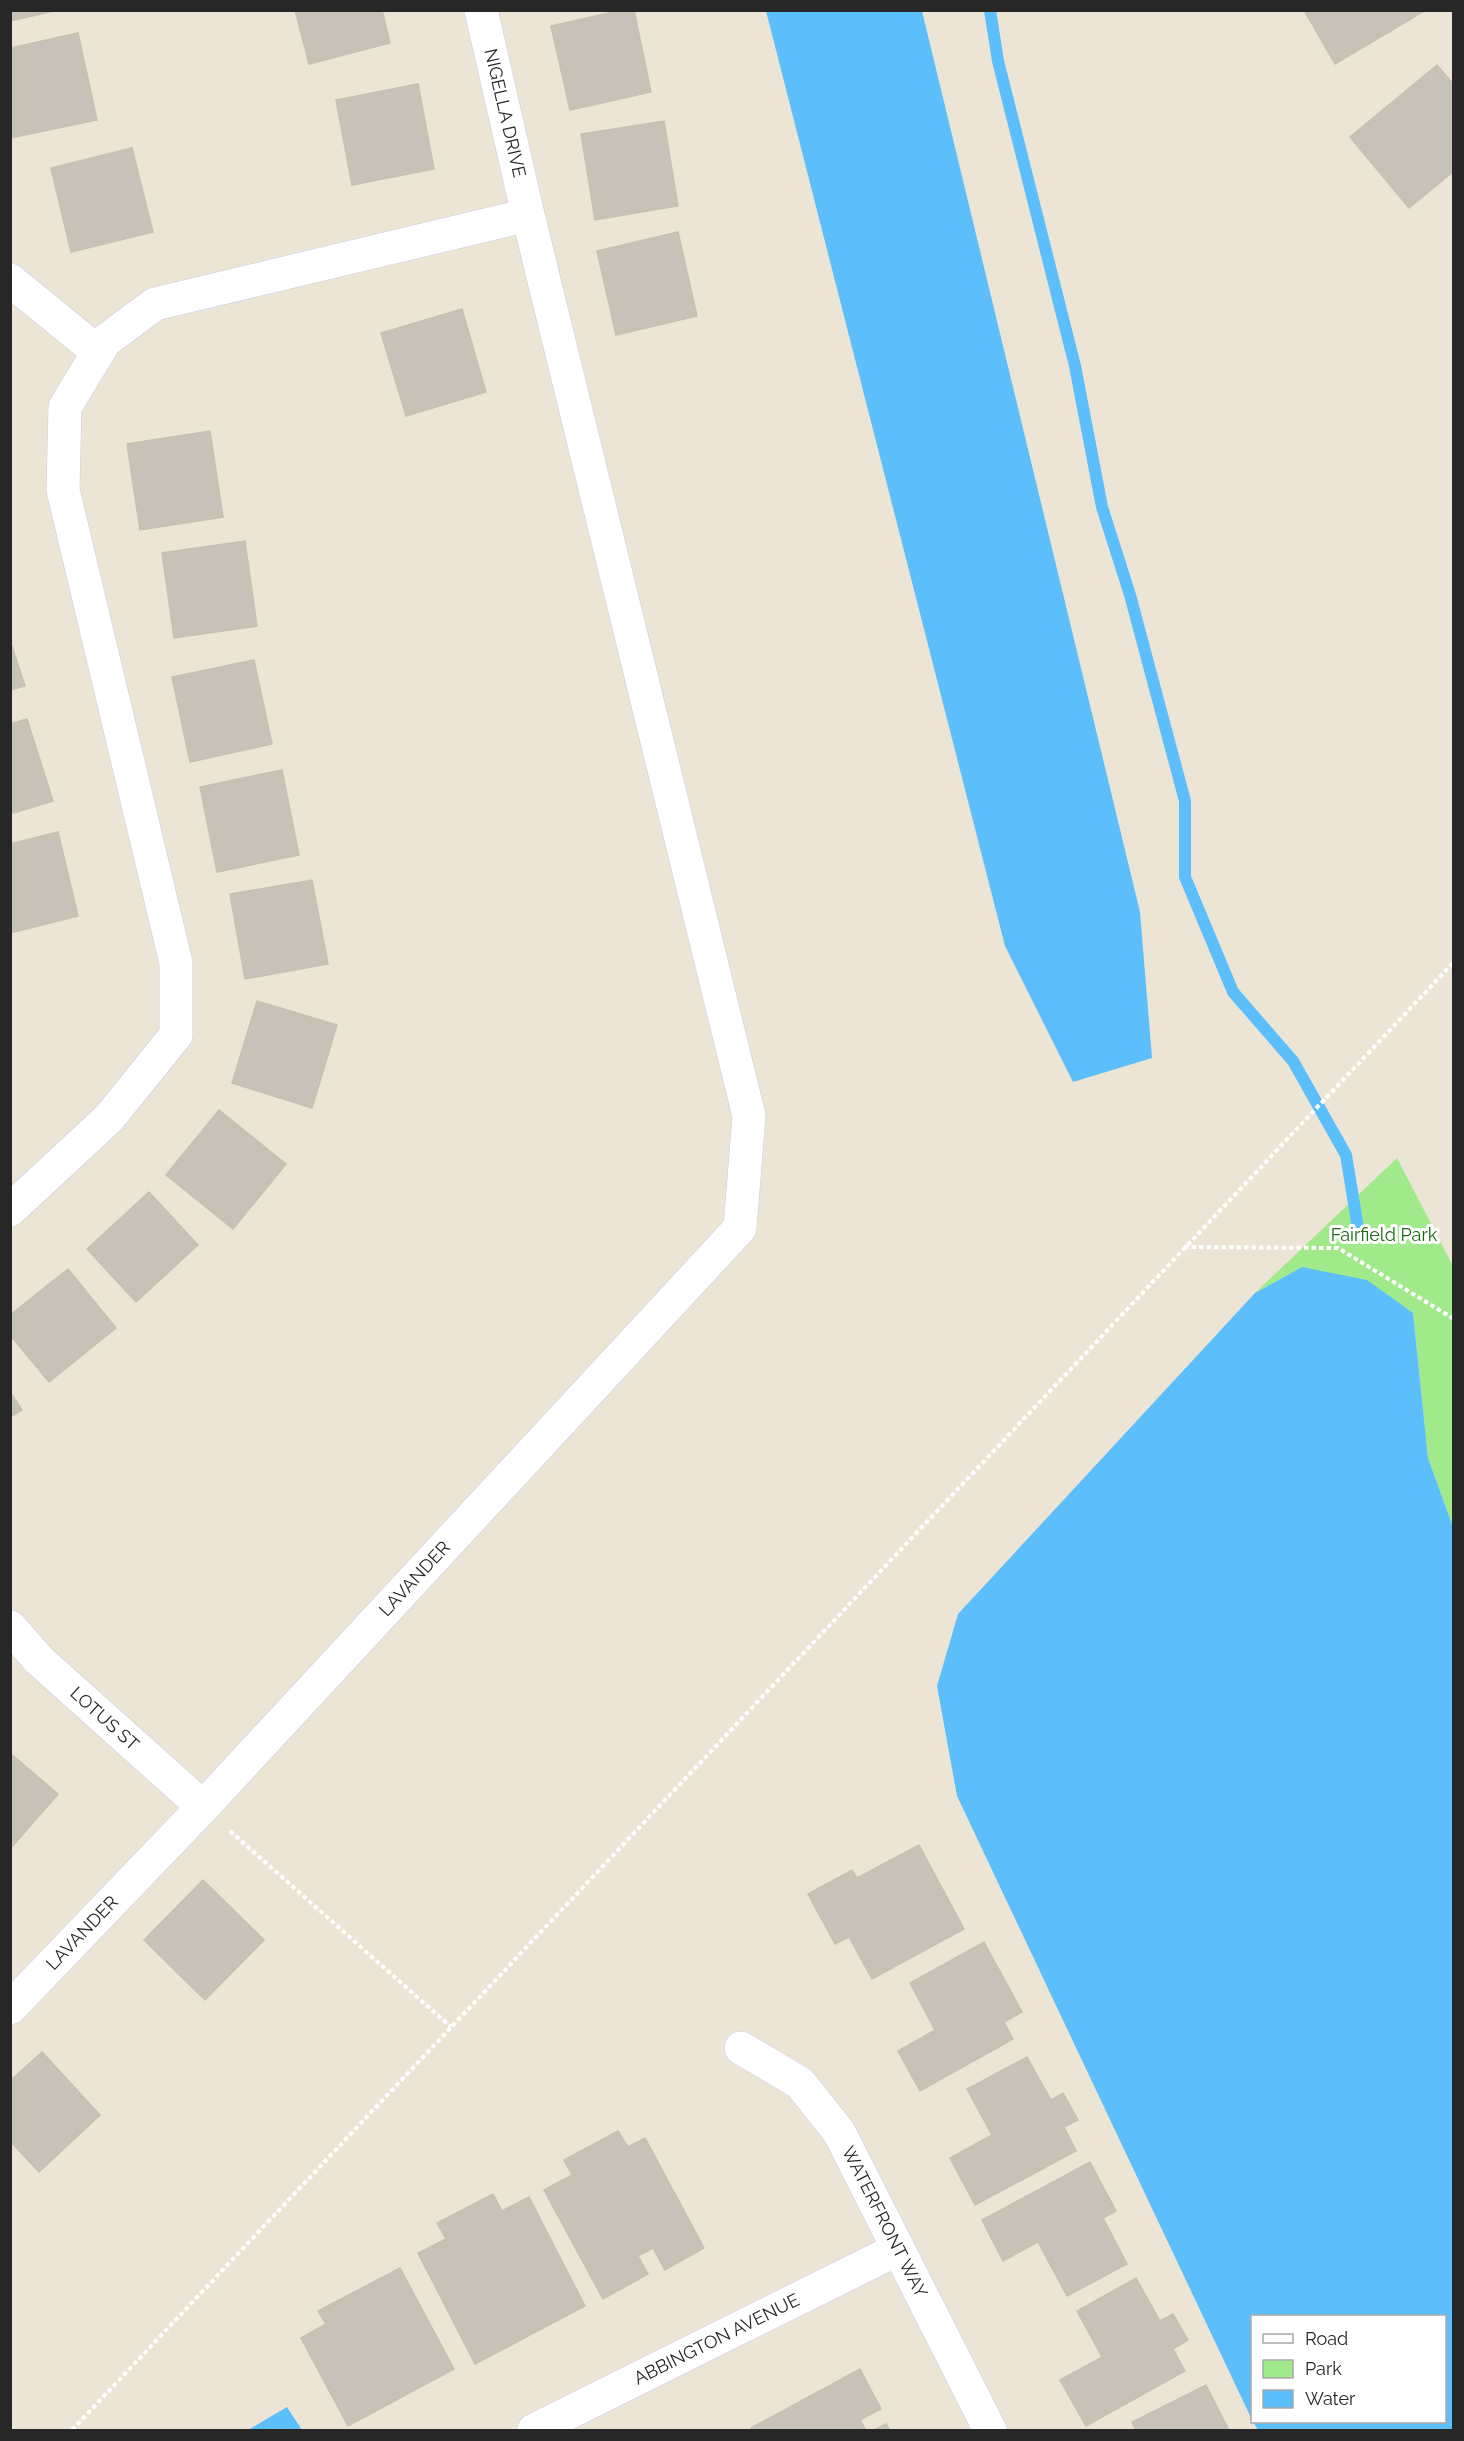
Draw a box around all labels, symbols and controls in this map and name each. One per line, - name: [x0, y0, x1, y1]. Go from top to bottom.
- street label: NIGELLA DRIVE: [480, 46, 531, 179]
- park label: Fairfield Park: [1331, 1224, 1438, 1245]
- street label: LAVANDER: [375, 1536, 454, 1620]
- street label: LOTUS ST: [66, 1682, 144, 1755]
- street label: LAVANDER: [41, 1891, 122, 1974]
- street label: WATERFRONT WAY: [838, 2142, 932, 2301]
- street label: ABBINGTON AVENUE: [630, 2289, 803, 2389]
- legend: [1251, 2315, 1446, 2423]
- text: Road: [1305, 2328, 1348, 2349]
- text: Park: [1305, 2358, 1342, 2379]
- text: Water: [1305, 2388, 1356, 2409]

